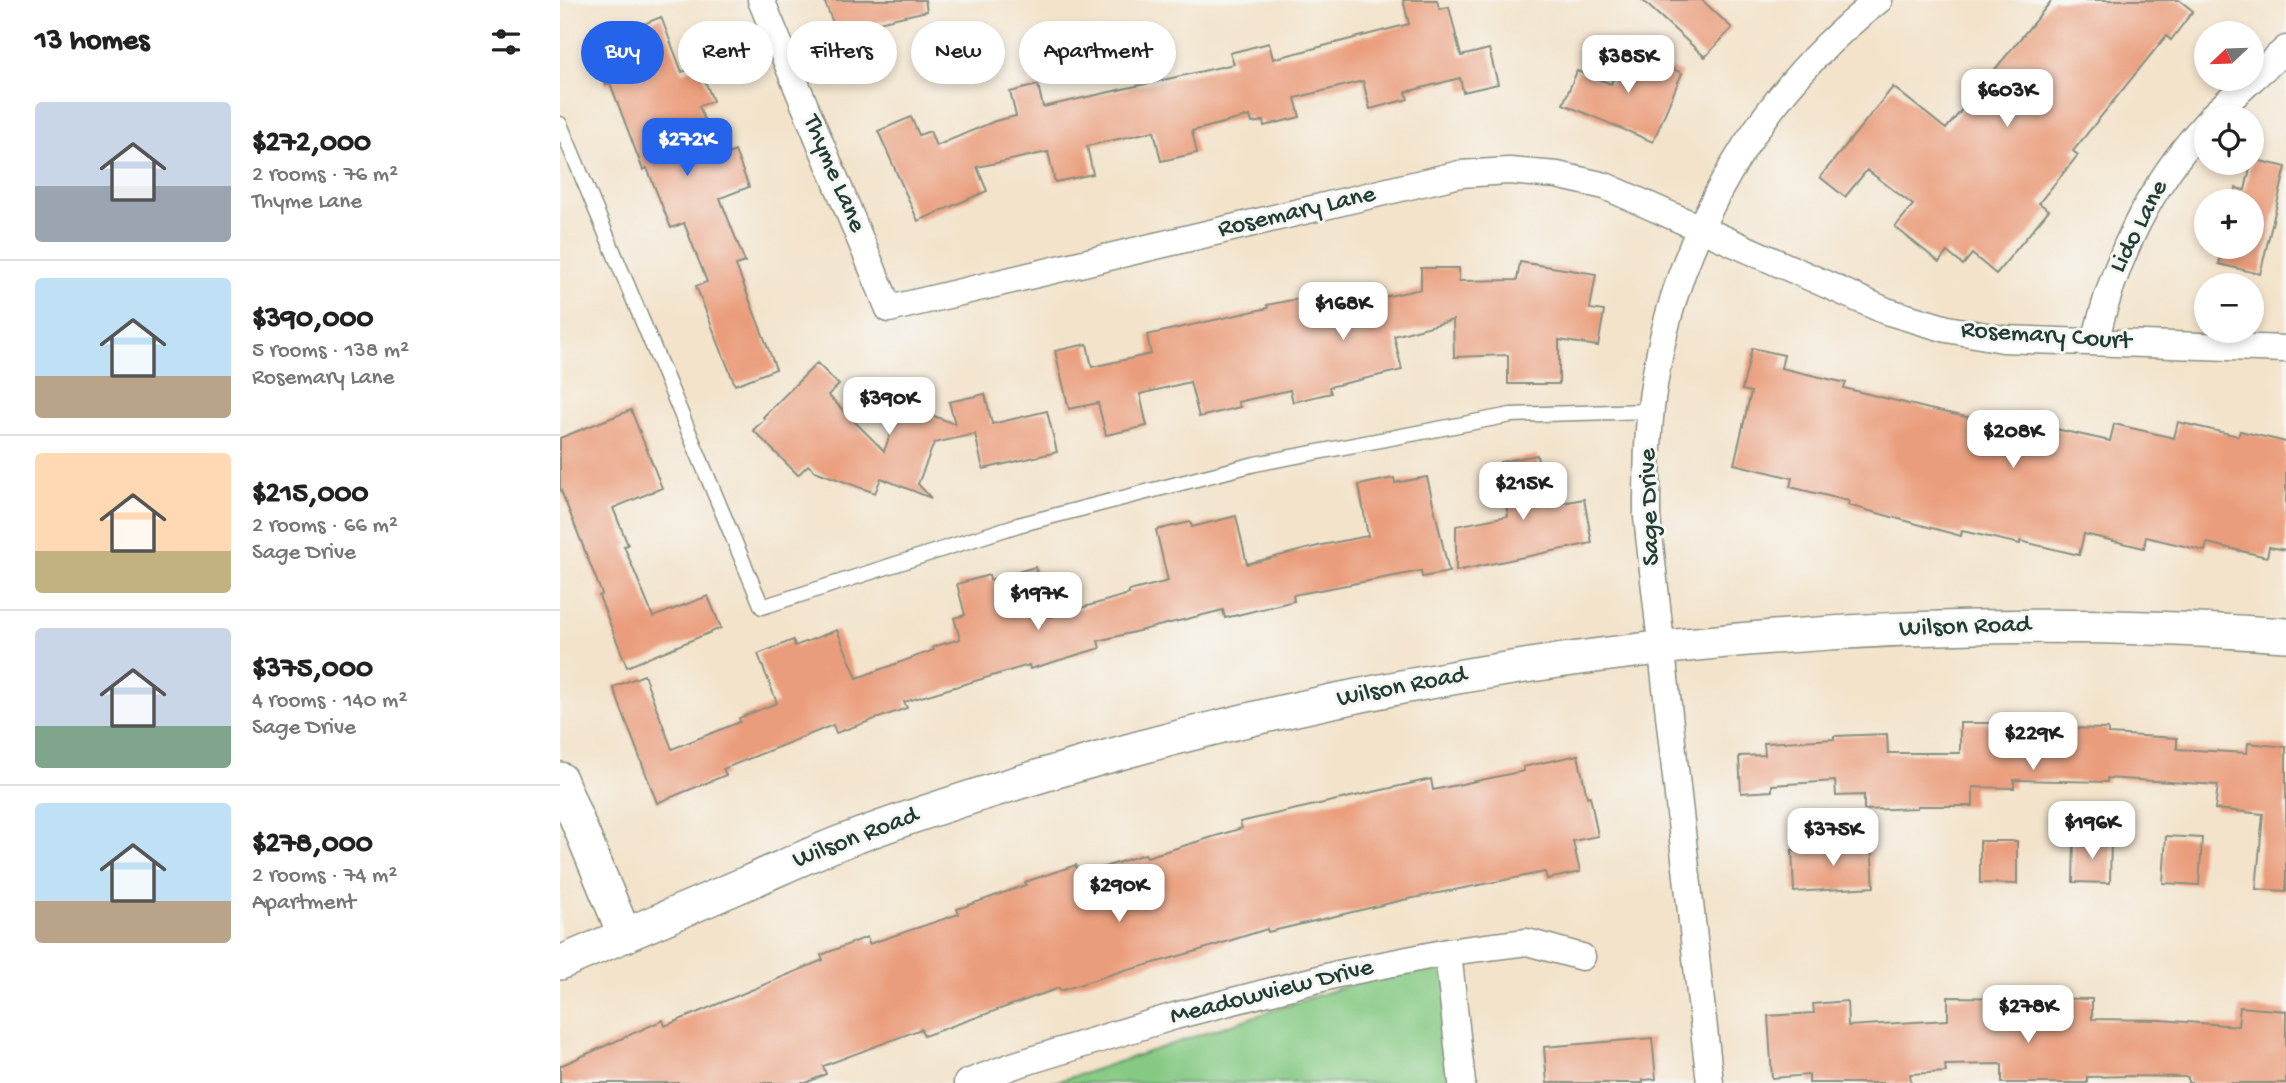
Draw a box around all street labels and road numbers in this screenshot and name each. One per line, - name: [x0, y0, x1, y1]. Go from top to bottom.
- street label: Thyme Lane: [794, 109, 872, 238]
- street label: Lido Lane: [2104, 175, 2177, 278]
- street label: Rosemary Lane: [1215, 180, 1379, 246]
- street label: Rosemary Court: [1960, 316, 2135, 359]
- street label: Sage Drive: [1633, 447, 1669, 566]
- street label: Wilson Road: [1899, 610, 2033, 646]
- street label: Wilson Road: [1334, 660, 1471, 716]
- street label: Wilson Road: [789, 800, 925, 877]
- street label: Meadowview Drive: [1167, 953, 1377, 1033]

